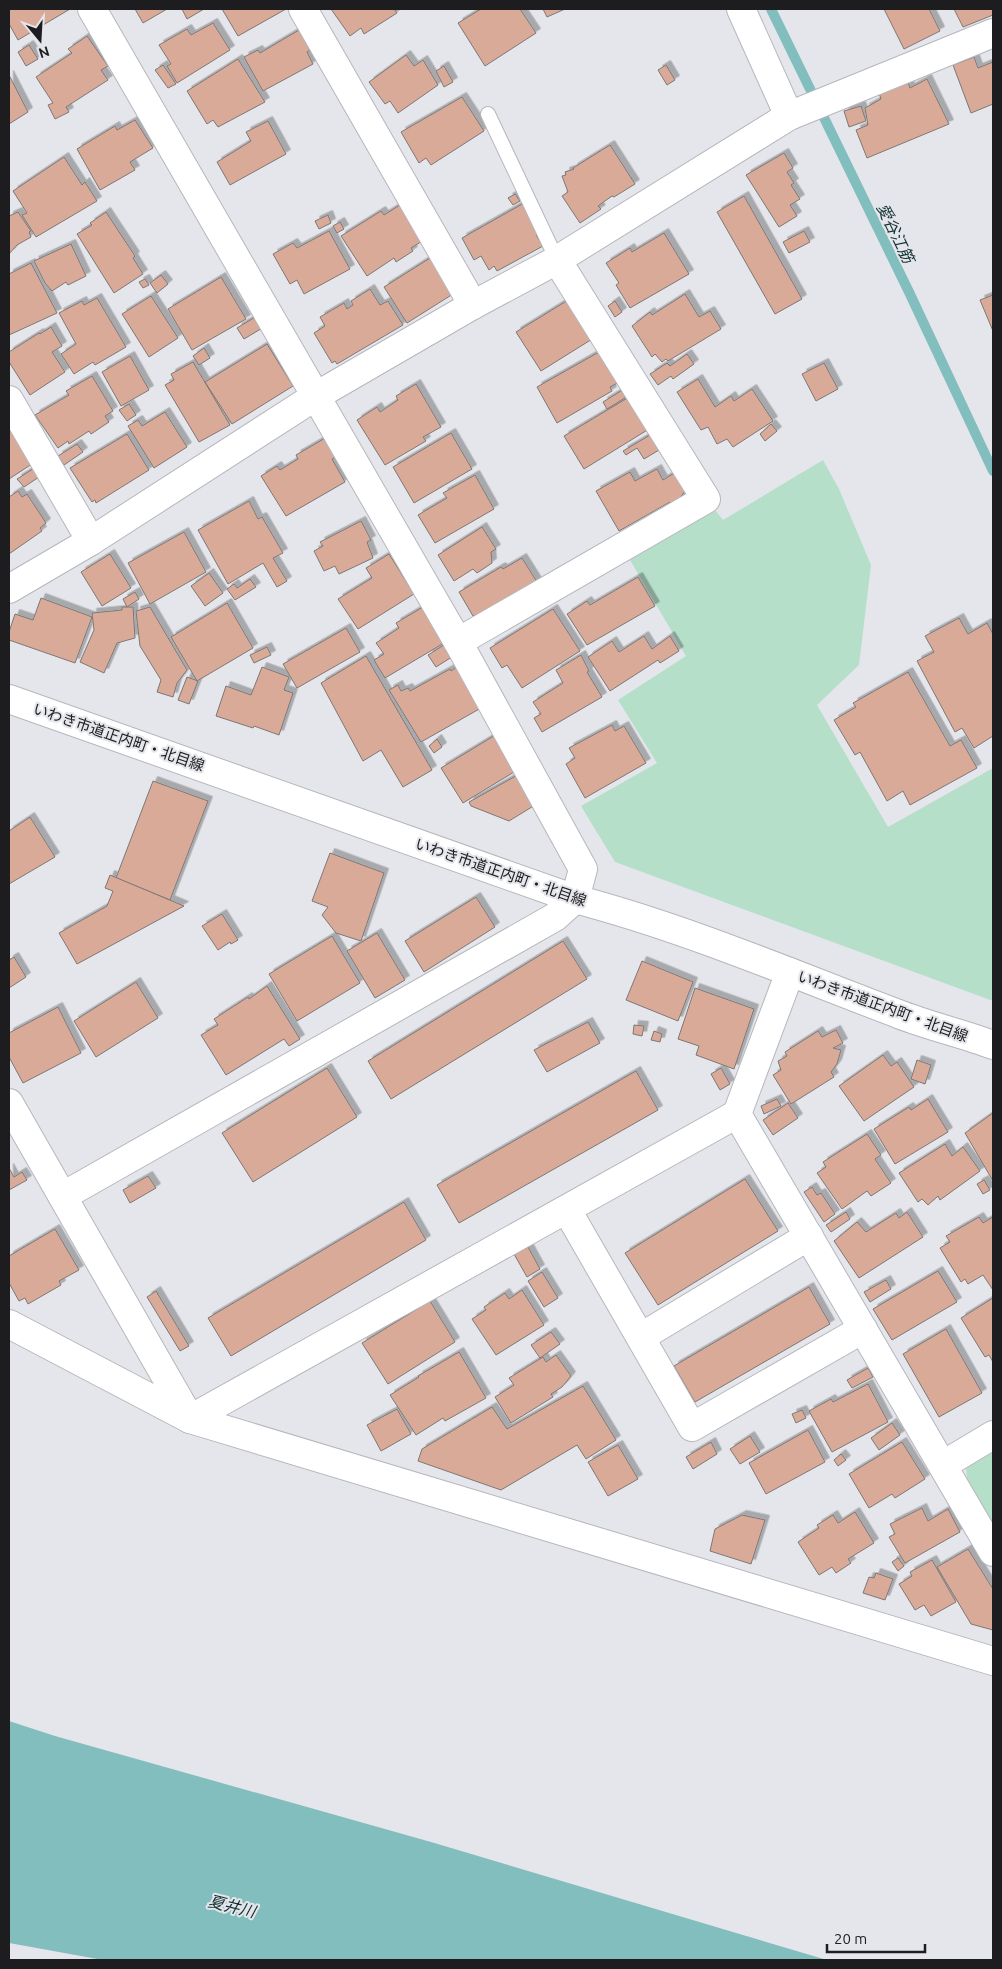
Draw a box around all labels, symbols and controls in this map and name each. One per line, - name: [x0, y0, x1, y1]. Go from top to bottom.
- north arrow: [15, 15, 65, 65]
- text: N: [37, 43, 51, 62]
- water label: 愛谷江筋: [874, 200, 919, 268]
- street label: いわき市道正内町・北目線: [31, 700, 207, 774]
- street label: いわき市道正内町・北目線: [413, 835, 589, 909]
- street label: いわき市道正内町・北目線: [796, 967, 970, 1045]
- water label: 夏井川: [207, 1891, 259, 1921]
- scale bar: [827, 1922, 924, 1954]
- text: 20 m: [834, 1930, 867, 1947]

